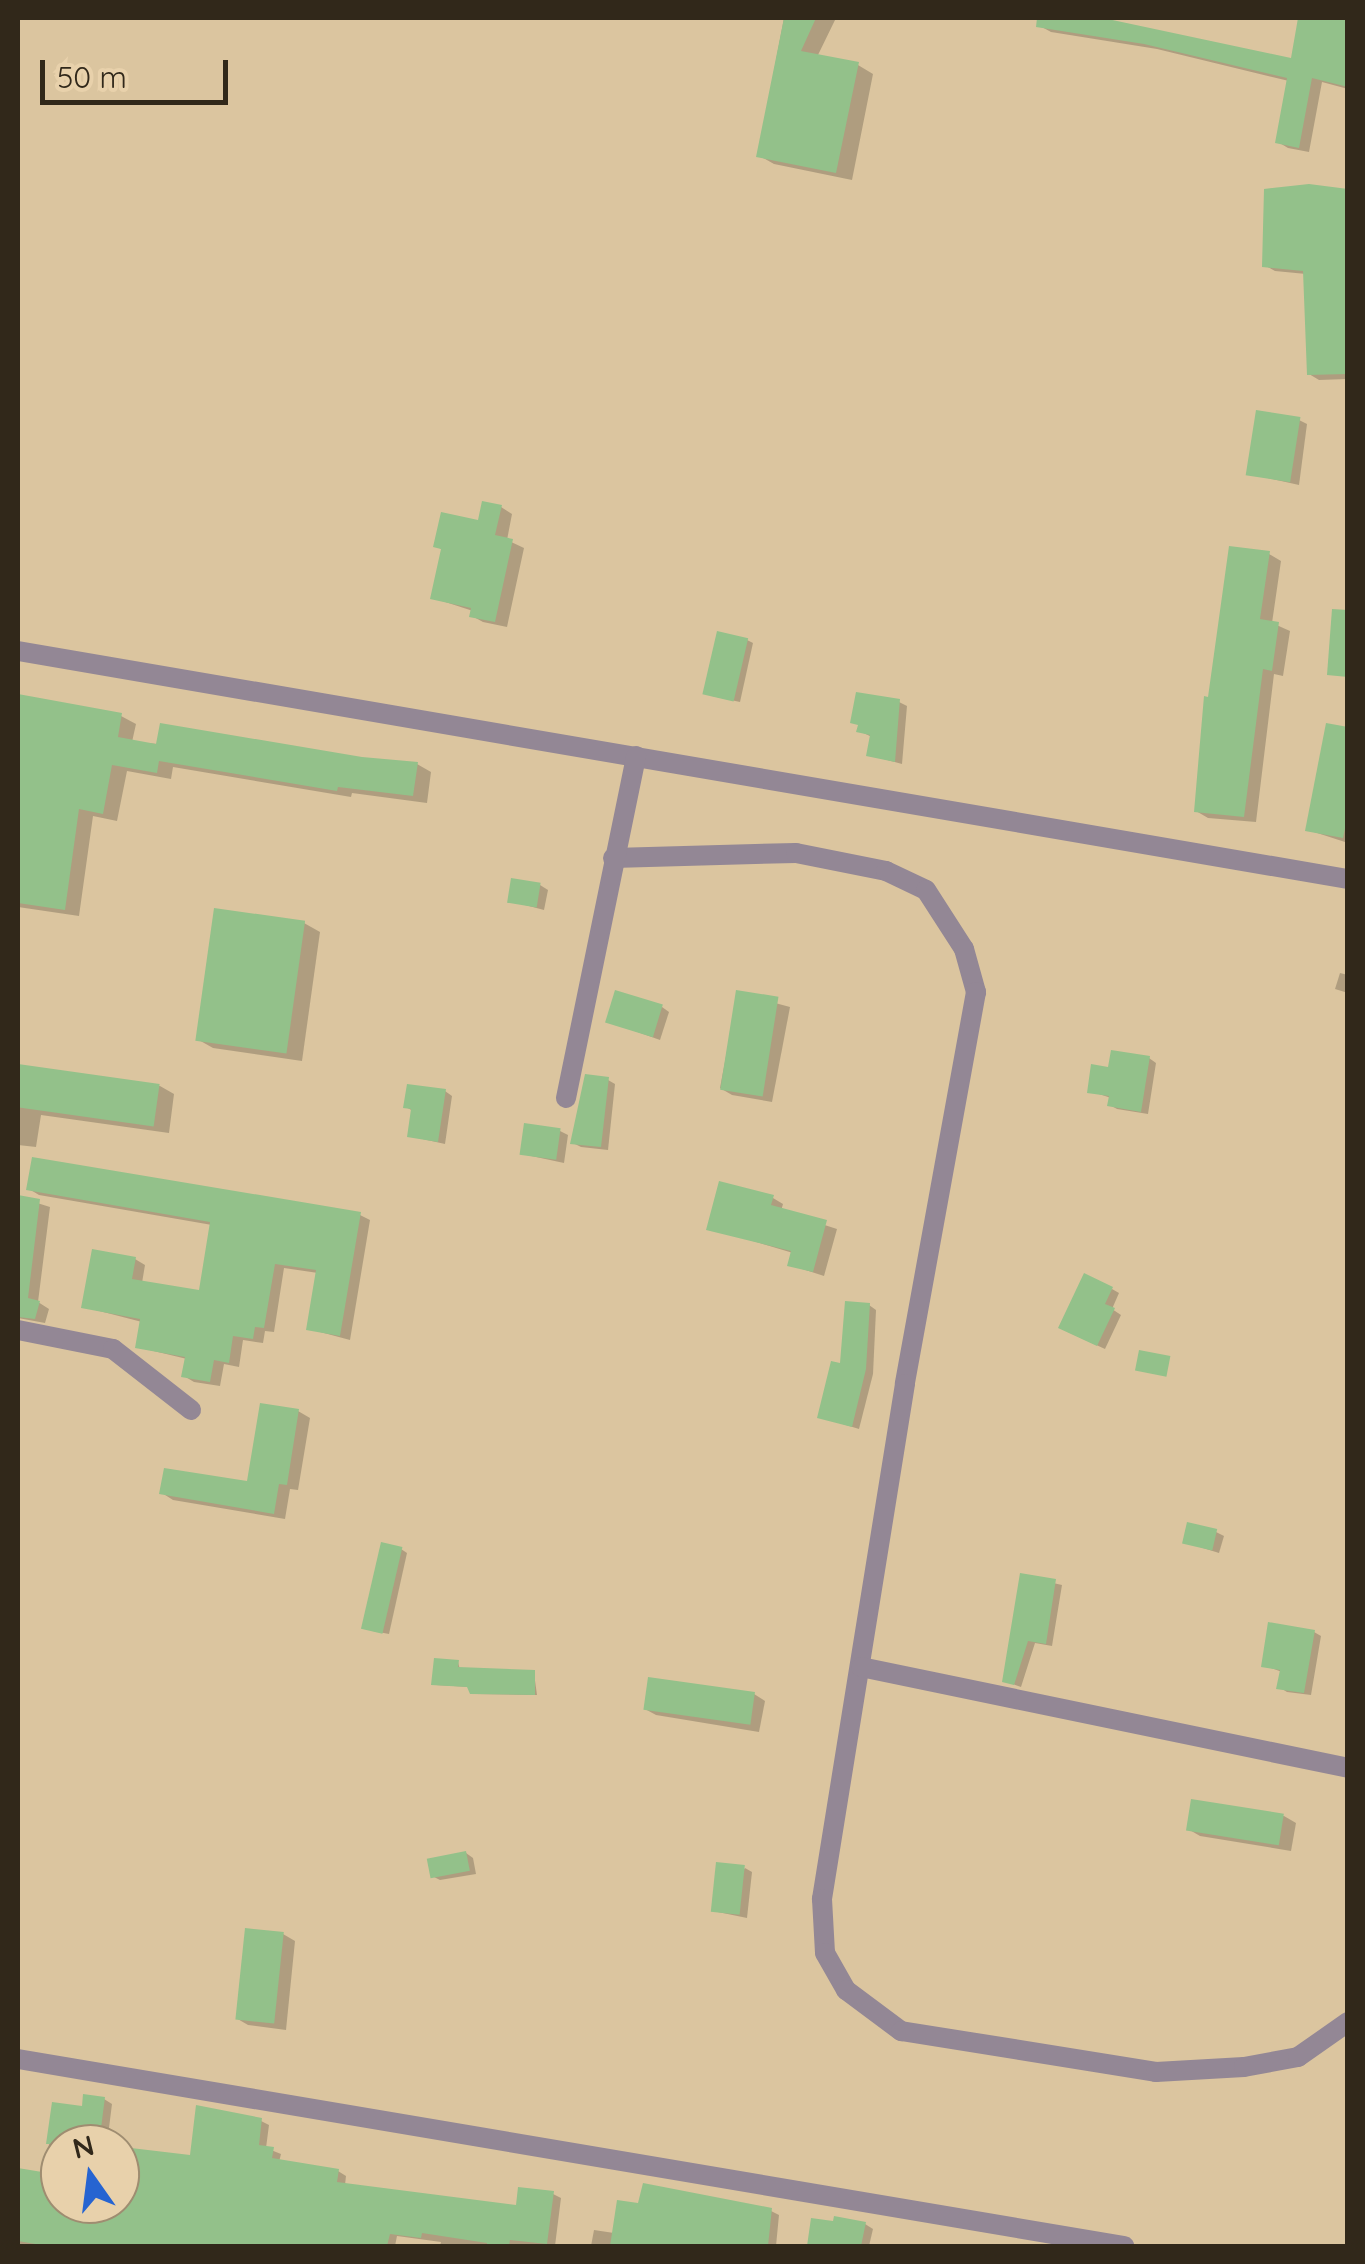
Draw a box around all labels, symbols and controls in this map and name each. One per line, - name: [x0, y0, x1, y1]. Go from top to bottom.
- scale bar: [45, 40, 232, 102]
- text: 50 m: [57, 58, 127, 96]
- north arrow: [40, 2124, 140, 2224]
- text: N: [69, 2127, 97, 2166]

